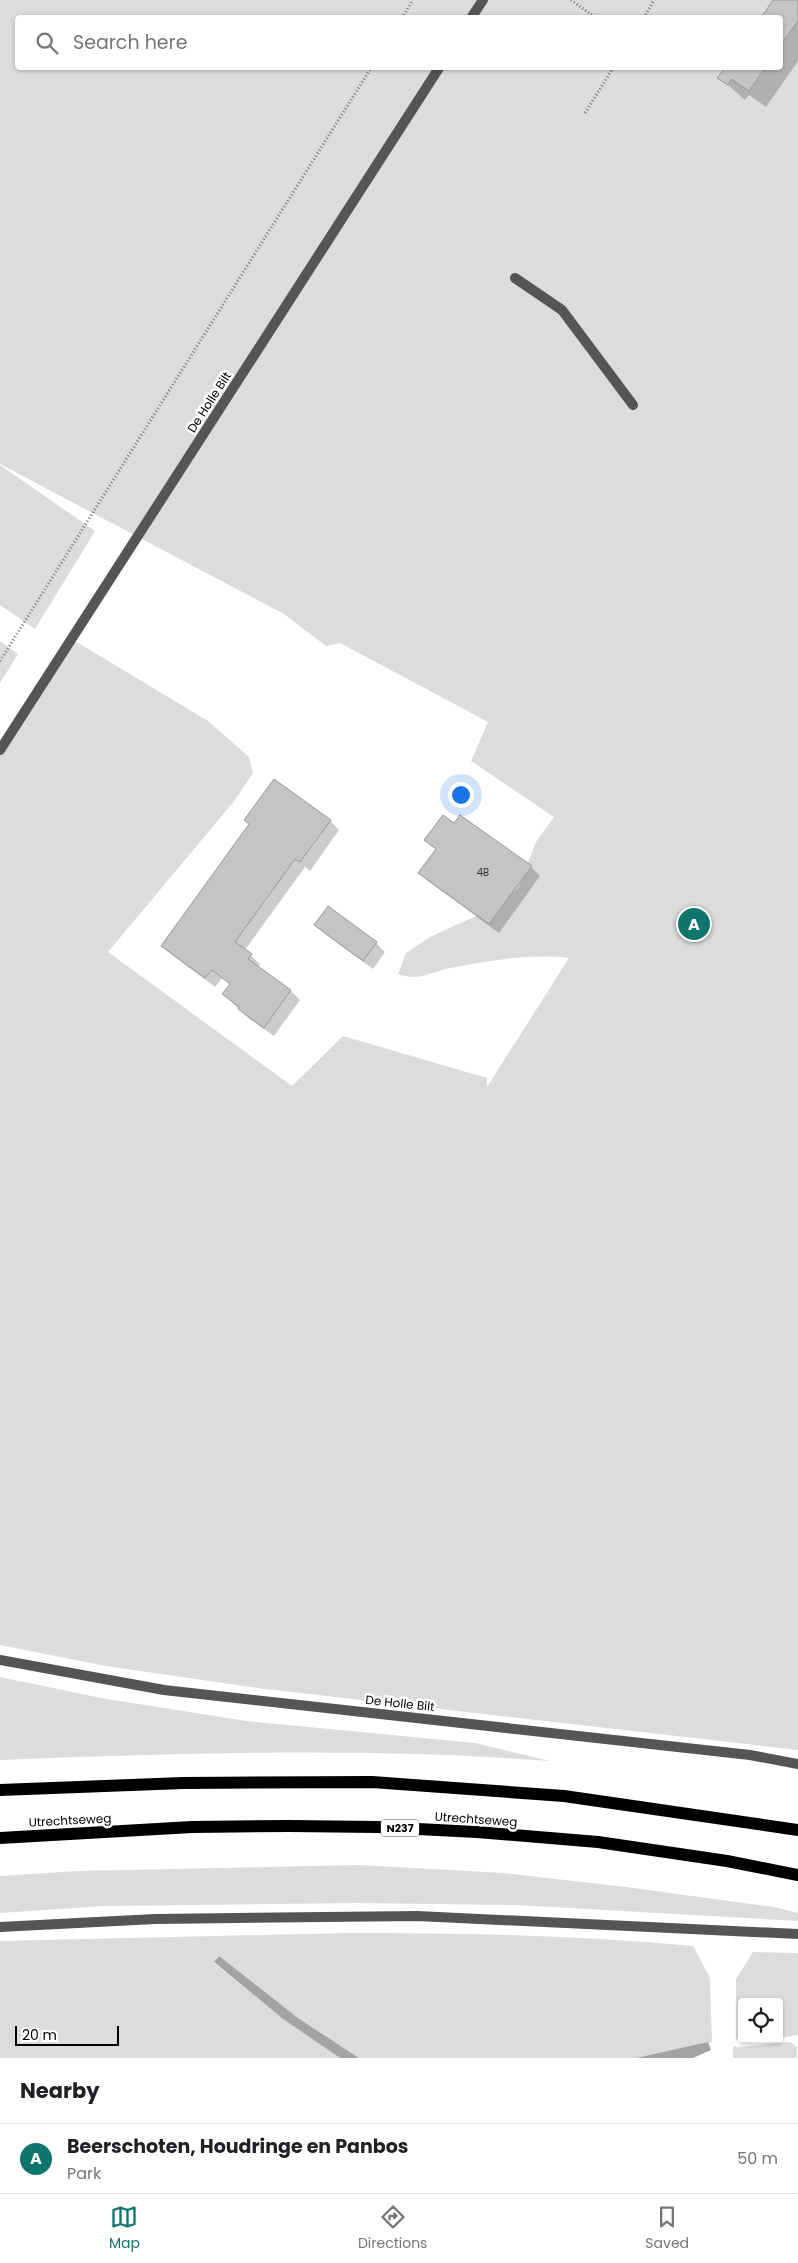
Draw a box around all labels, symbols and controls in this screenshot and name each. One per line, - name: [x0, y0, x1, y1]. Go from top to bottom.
- search box: [15, 15, 783, 70]
- icon: search: [33, 29, 61, 57]
- text: Search here: [73, 29, 187, 56]
- street label: De Holle Bilt: [183, 368, 235, 436]
- your location: [448, 782, 474, 808]
- house number: 4B: [477, 865, 489, 880]
- pin: A: [678, 905, 710, 943]
- street label: De Holle Bilt: [365, 1691, 435, 1715]
- street label: Utrechtseweg: [434, 1808, 518, 1830]
- street label: Utrechtseweg: [28, 1809, 112, 1831]
- road number: N237: [381, 1820, 419, 1836]
- map controls: [738, 1998, 783, 2043]
- button: locate: [738, 1998, 783, 2043]
- scale bar: [15, 2023, 119, 2046]
- text: 20 m: [22, 2025, 57, 2045]
- text: Nearby: [20, 2076, 100, 2105]
- text: Beerschoten, Houdringe en Panbos: [67, 2133, 408, 2160]
- text: A: [30, 2147, 42, 2170]
- text: 50 m: [737, 2147, 778, 2170]
- text: Park: [67, 2162, 101, 2185]
- tab: Map: [109, 2203, 140, 2254]
- tab: Directions: [358, 2203, 427, 2254]
- tab: Saved: [645, 2203, 689, 2254]

